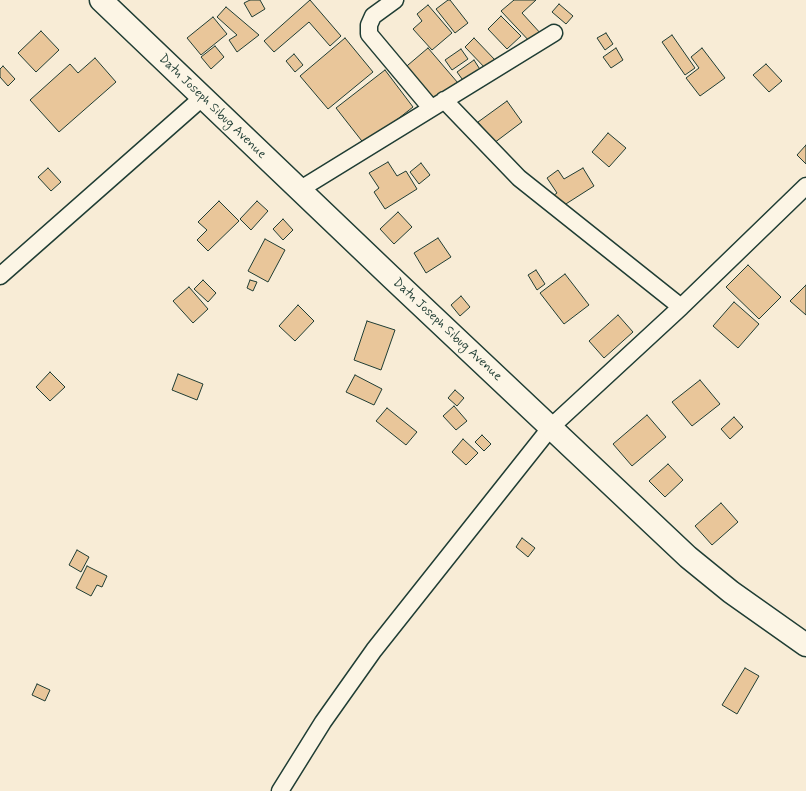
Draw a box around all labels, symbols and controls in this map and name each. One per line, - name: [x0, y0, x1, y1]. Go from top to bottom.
- street label: Datu Joseph Sibug Avenue: [155, 51, 269, 163]
- street label: Datu Joseph Sibug Avenue: [389, 275, 505, 385]

